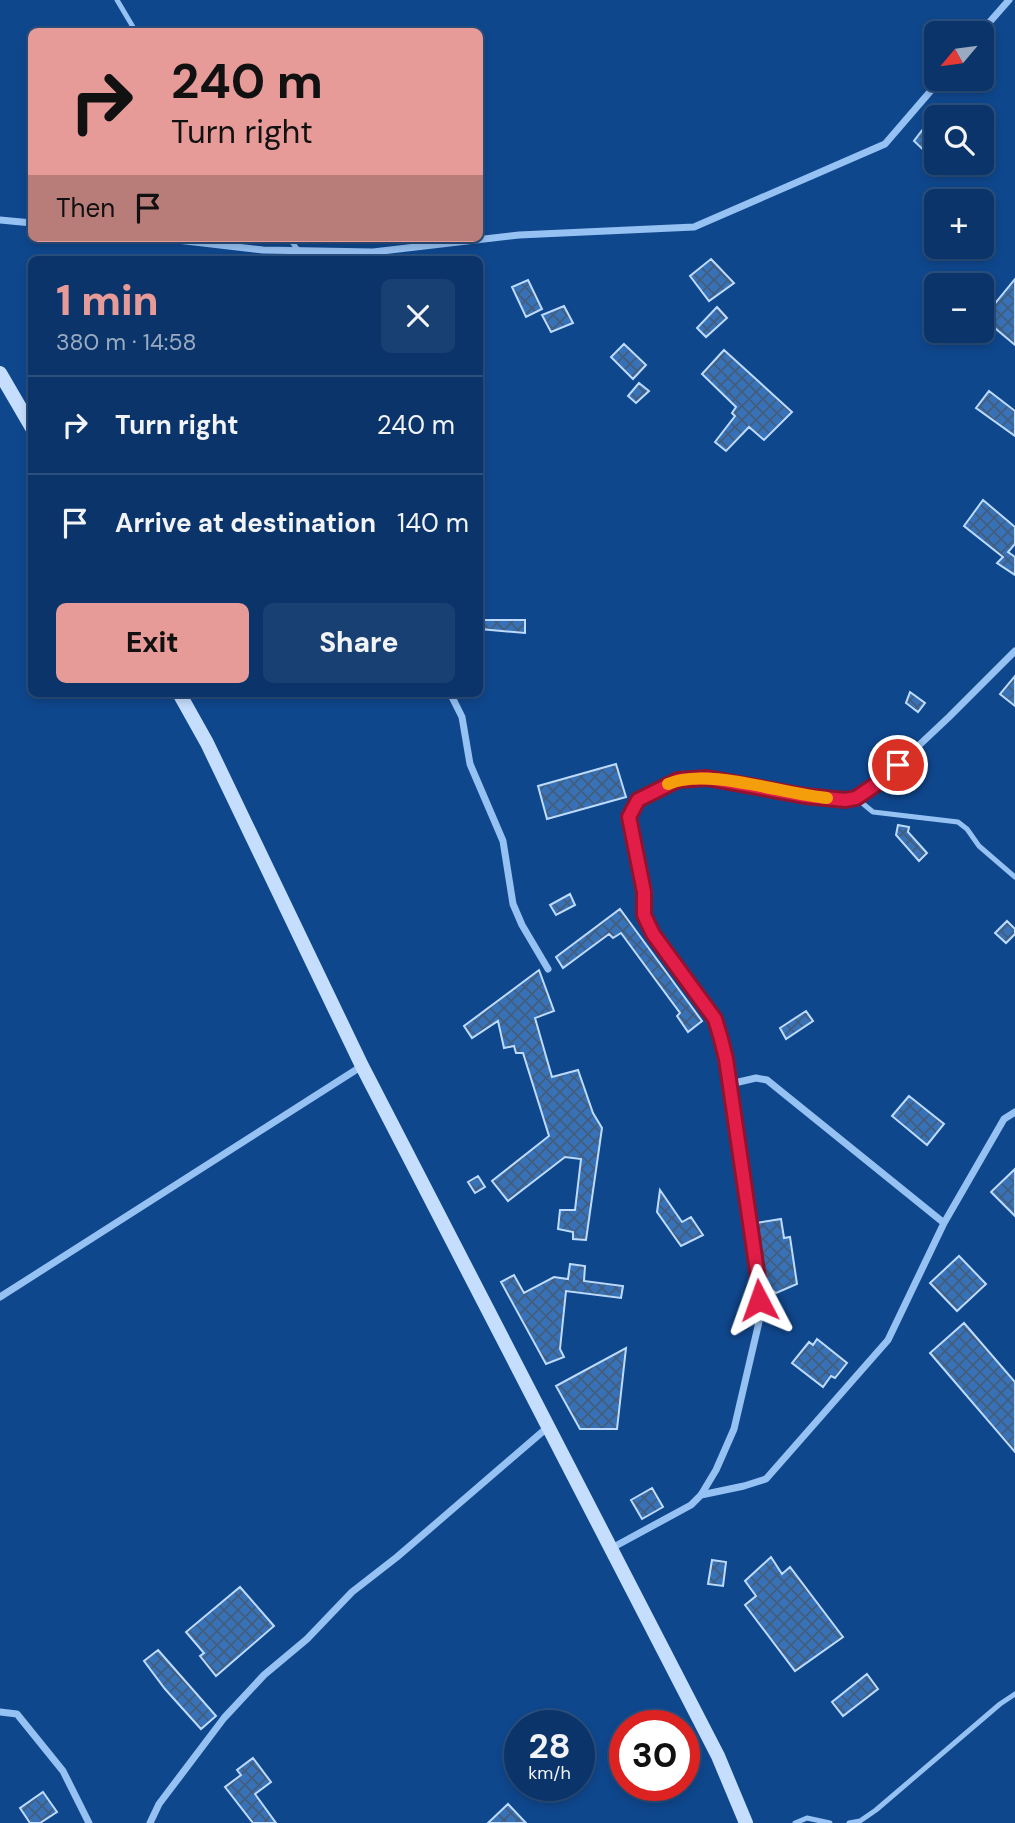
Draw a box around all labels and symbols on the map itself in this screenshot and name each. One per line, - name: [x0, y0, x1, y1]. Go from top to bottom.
- north arrow: [924, 21, 994, 91]
- pin: [868, 735, 928, 795]
- position arrow: [722, 1263, 796, 1337]
- speed limit sign: 30: [609, 1710, 700, 1801]

